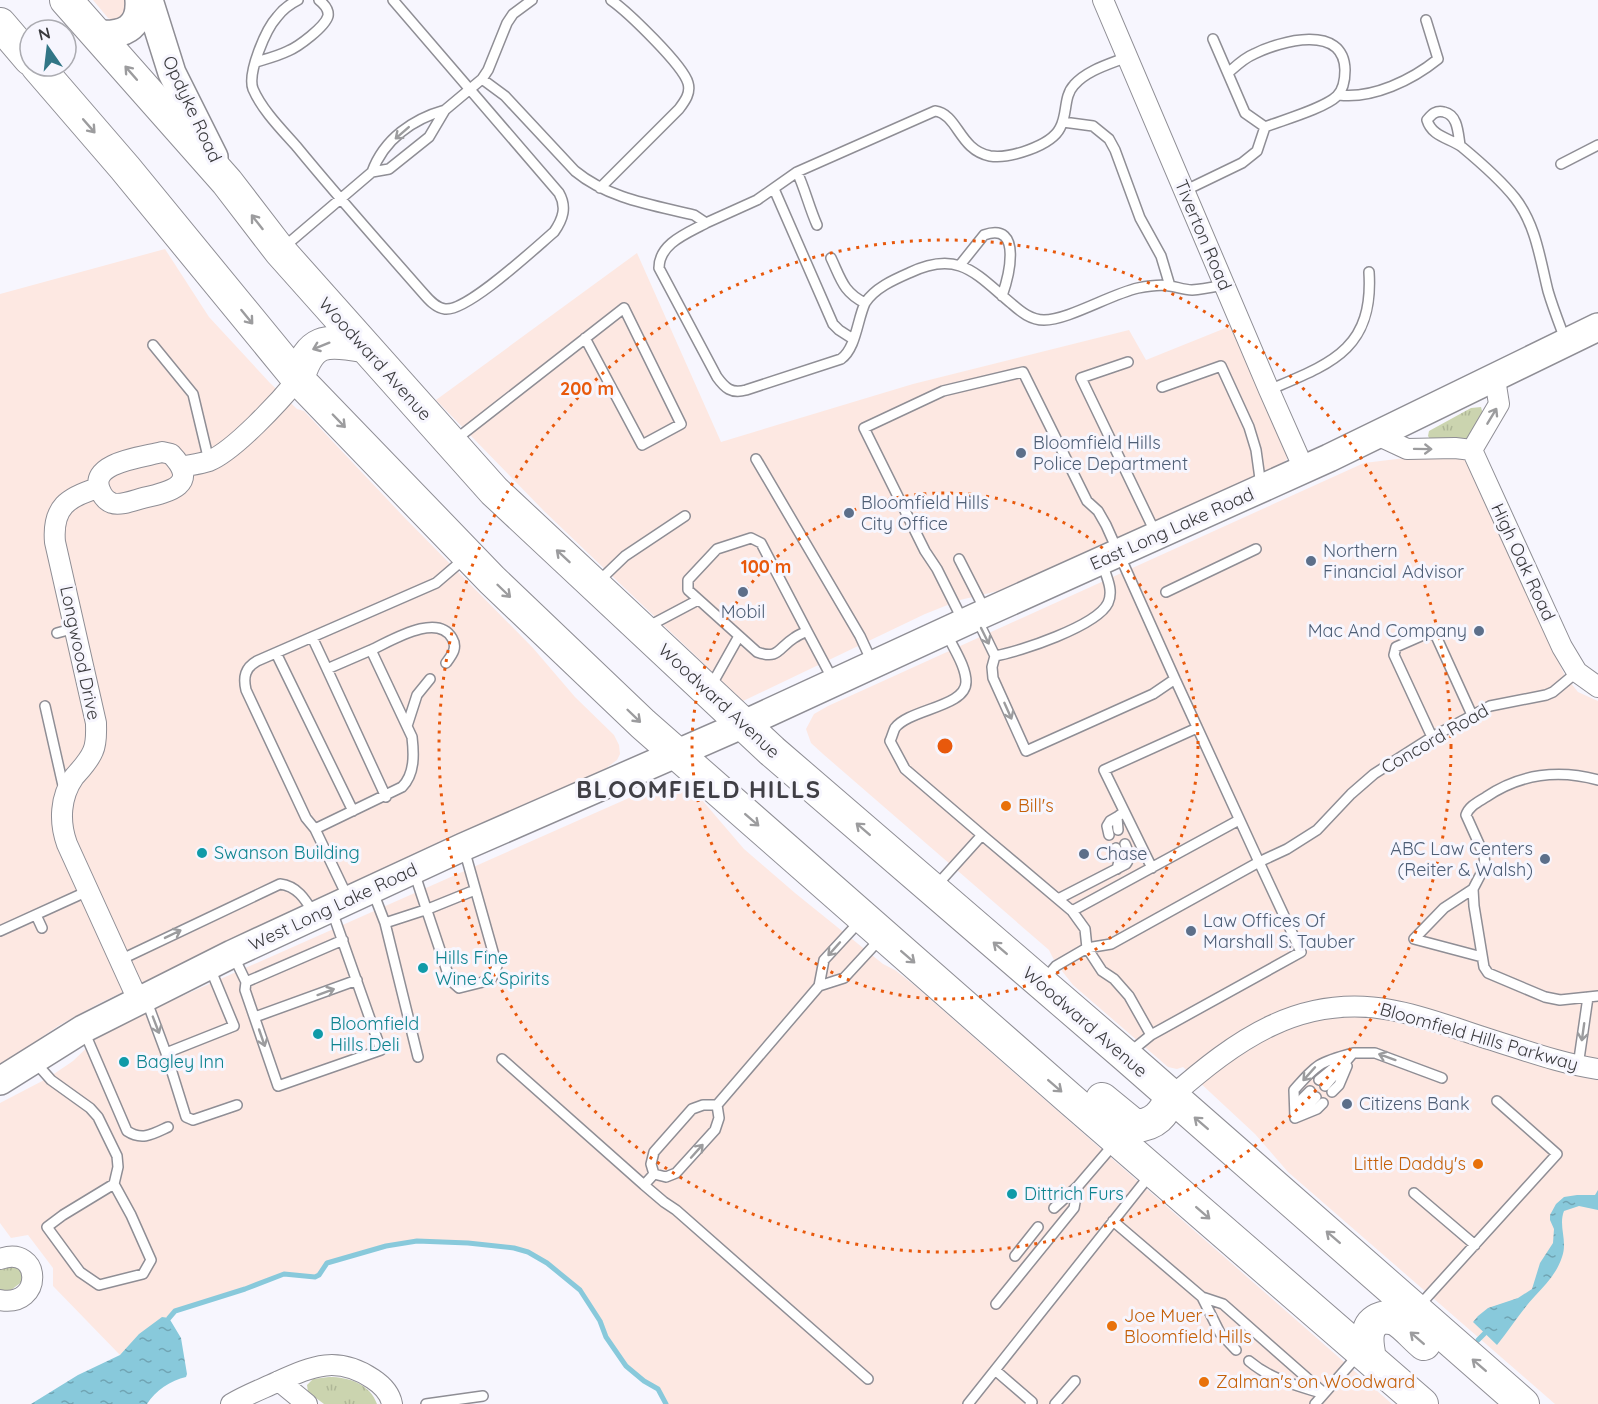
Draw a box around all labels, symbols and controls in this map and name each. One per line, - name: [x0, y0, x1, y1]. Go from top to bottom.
- north arrow: [18, 18, 78, 78]
- text: N: [36, 22, 52, 45]
- street label: Opdyke Road: [158, 52, 227, 166]
- one-way arrow: [124, 66, 138, 81]
- one-way arrow: [82, 118, 96, 133]
- one-way arrow: [395, 126, 410, 140]
- street label: Tiverton Road: [1170, 176, 1237, 294]
- one-way arrow: [251, 214, 264, 230]
- street label: Woodward Avenue: [314, 292, 437, 425]
- one-way arrow: [241, 309, 254, 325]
- one-way arrow: [313, 341, 331, 352]
- text: 200 m: [560, 377, 614, 400]
- one-way arrow: [1487, 408, 1499, 425]
- one-way arrow: [332, 414, 346, 429]
- place label: Bloomfield Hills Police Department: [1033, 431, 1188, 475]
- one-way arrow: [1413, 443, 1433, 455]
- marker: Bloomfield Hills Police Department: [1014, 446, 1028, 460]
- street label: East Long Lake Road: [1086, 482, 1257, 575]
- place label: Bloomfield Hills City Office: [861, 491, 989, 535]
- street label: High Oak Road: [1486, 499, 1561, 624]
- marker: Bloomfield Hills City Office: [842, 506, 856, 520]
- place label: Northern Financial Advisor: [1323, 539, 1464, 583]
- one-way arrow: [555, 549, 570, 563]
- marker: Northern Financial Advisor: [1304, 554, 1318, 568]
- text: 100 m: [741, 555, 791, 578]
- street label: Longwood Drive: [55, 584, 106, 722]
- one-way arrow: [496, 584, 511, 598]
- marker: Mobil: [736, 585, 750, 599]
- place label: Mobil: [721, 600, 765, 623]
- place label: Mac And Company: [1308, 619, 1467, 642]
- marker: Mac And Company: [1472, 624, 1486, 638]
- one-way arrow: [980, 627, 992, 645]
- street label: Woodward Avenue: [654, 638, 785, 763]
- street label: Concord Road: [1377, 699, 1493, 779]
- one-way arrow: [1003, 701, 1014, 719]
- one-way arrow: [626, 708, 641, 723]
- centre of rings: [935, 736, 955, 756]
- district label: BLOOMFIELD HILLS: [576, 774, 822, 804]
- place label: Bill's: [1018, 794, 1054, 817]
- marker: Bill's: [999, 799, 1013, 813]
- one-way arrow: [744, 813, 759, 827]
- one-way arrow: [856, 822, 871, 836]
- place label: ABC Law Centers (Reiter & Walsh): [1390, 837, 1533, 881]
- place label: Swanson Building: [214, 841, 360, 864]
- place label: Chase: [1096, 842, 1148, 865]
- marker: Swanson Building: [195, 846, 209, 860]
- marker: Chase: [1077, 847, 1091, 861]
- marker: ABC Law Centers (Reiter & Walsh): [1538, 852, 1552, 866]
- street label: West Long Lake Road: [245, 857, 421, 956]
- place label: Law Offices Of Marshall S. Tauber: [1203, 909, 1355, 953]
- marker: Law Offices Of Marshall S. Tauber: [1184, 924, 1198, 938]
- one-way arrow: [163, 928, 181, 940]
- one-way arrow: [827, 941, 841, 956]
- one-way arrow: [992, 942, 1008, 955]
- place label: Hills Fine Wine & Spirits: [435, 946, 549, 990]
- one-way arrow: [900, 951, 916, 964]
- marker: Hills Fine Wine & Spirits: [416, 961, 430, 975]
- street label: Woodward Avenue: [1018, 961, 1153, 1082]
- one-way arrow: [316, 985, 334, 996]
- street label: Bloomfield Hills Parkway: [1377, 997, 1581, 1076]
- place label: Bloomfield Hills Deli: [330, 1012, 419, 1056]
- one-way arrow: [151, 1015, 162, 1034]
- one-way arrow: [1577, 1021, 1588, 1041]
- marker: Bloomfield Hills Deli: [311, 1027, 325, 1041]
- one-way arrow: [257, 1028, 268, 1047]
- place label: Bagley Inn: [136, 1050, 224, 1073]
- one-way arrow: [1378, 1051, 1397, 1062]
- marker: Bagley Inn: [117, 1055, 131, 1069]
- one-way arrow: [1302, 1066, 1316, 1081]
- one-way arrow: [1047, 1079, 1062, 1093]
- place label: Citizens Bank: [1359, 1092, 1470, 1115]
- marker: Citizens Bank: [1340, 1097, 1354, 1111]
- one-way arrow: [1194, 1116, 1209, 1130]
- one-way arrow: [690, 1143, 704, 1158]
- place label: Little Daddy's: [1354, 1152, 1466, 1175]
- marker: Little Daddy's: [1471, 1157, 1485, 1171]
- place label: Dittrich Furs: [1024, 1182, 1124, 1205]
- marker: Dittrich Furs: [1005, 1187, 1019, 1201]
- one-way arrow: [1195, 1207, 1211, 1220]
- one-way arrow: [1325, 1230, 1340, 1244]
- place label: Joe Muer - Bloomfield Hills: [1124, 1304, 1252, 1348]
- marker: Joe Muer - Bloomfield Hills: [1105, 1319, 1119, 1333]
- one-way arrow: [1409, 1331, 1424, 1345]
- one-way arrow: [1471, 1359, 1487, 1372]
- place label: Zalman's on Woodward: [1216, 1370, 1415, 1393]
- marker: Zalman's on Woodward: [1197, 1375, 1211, 1389]

